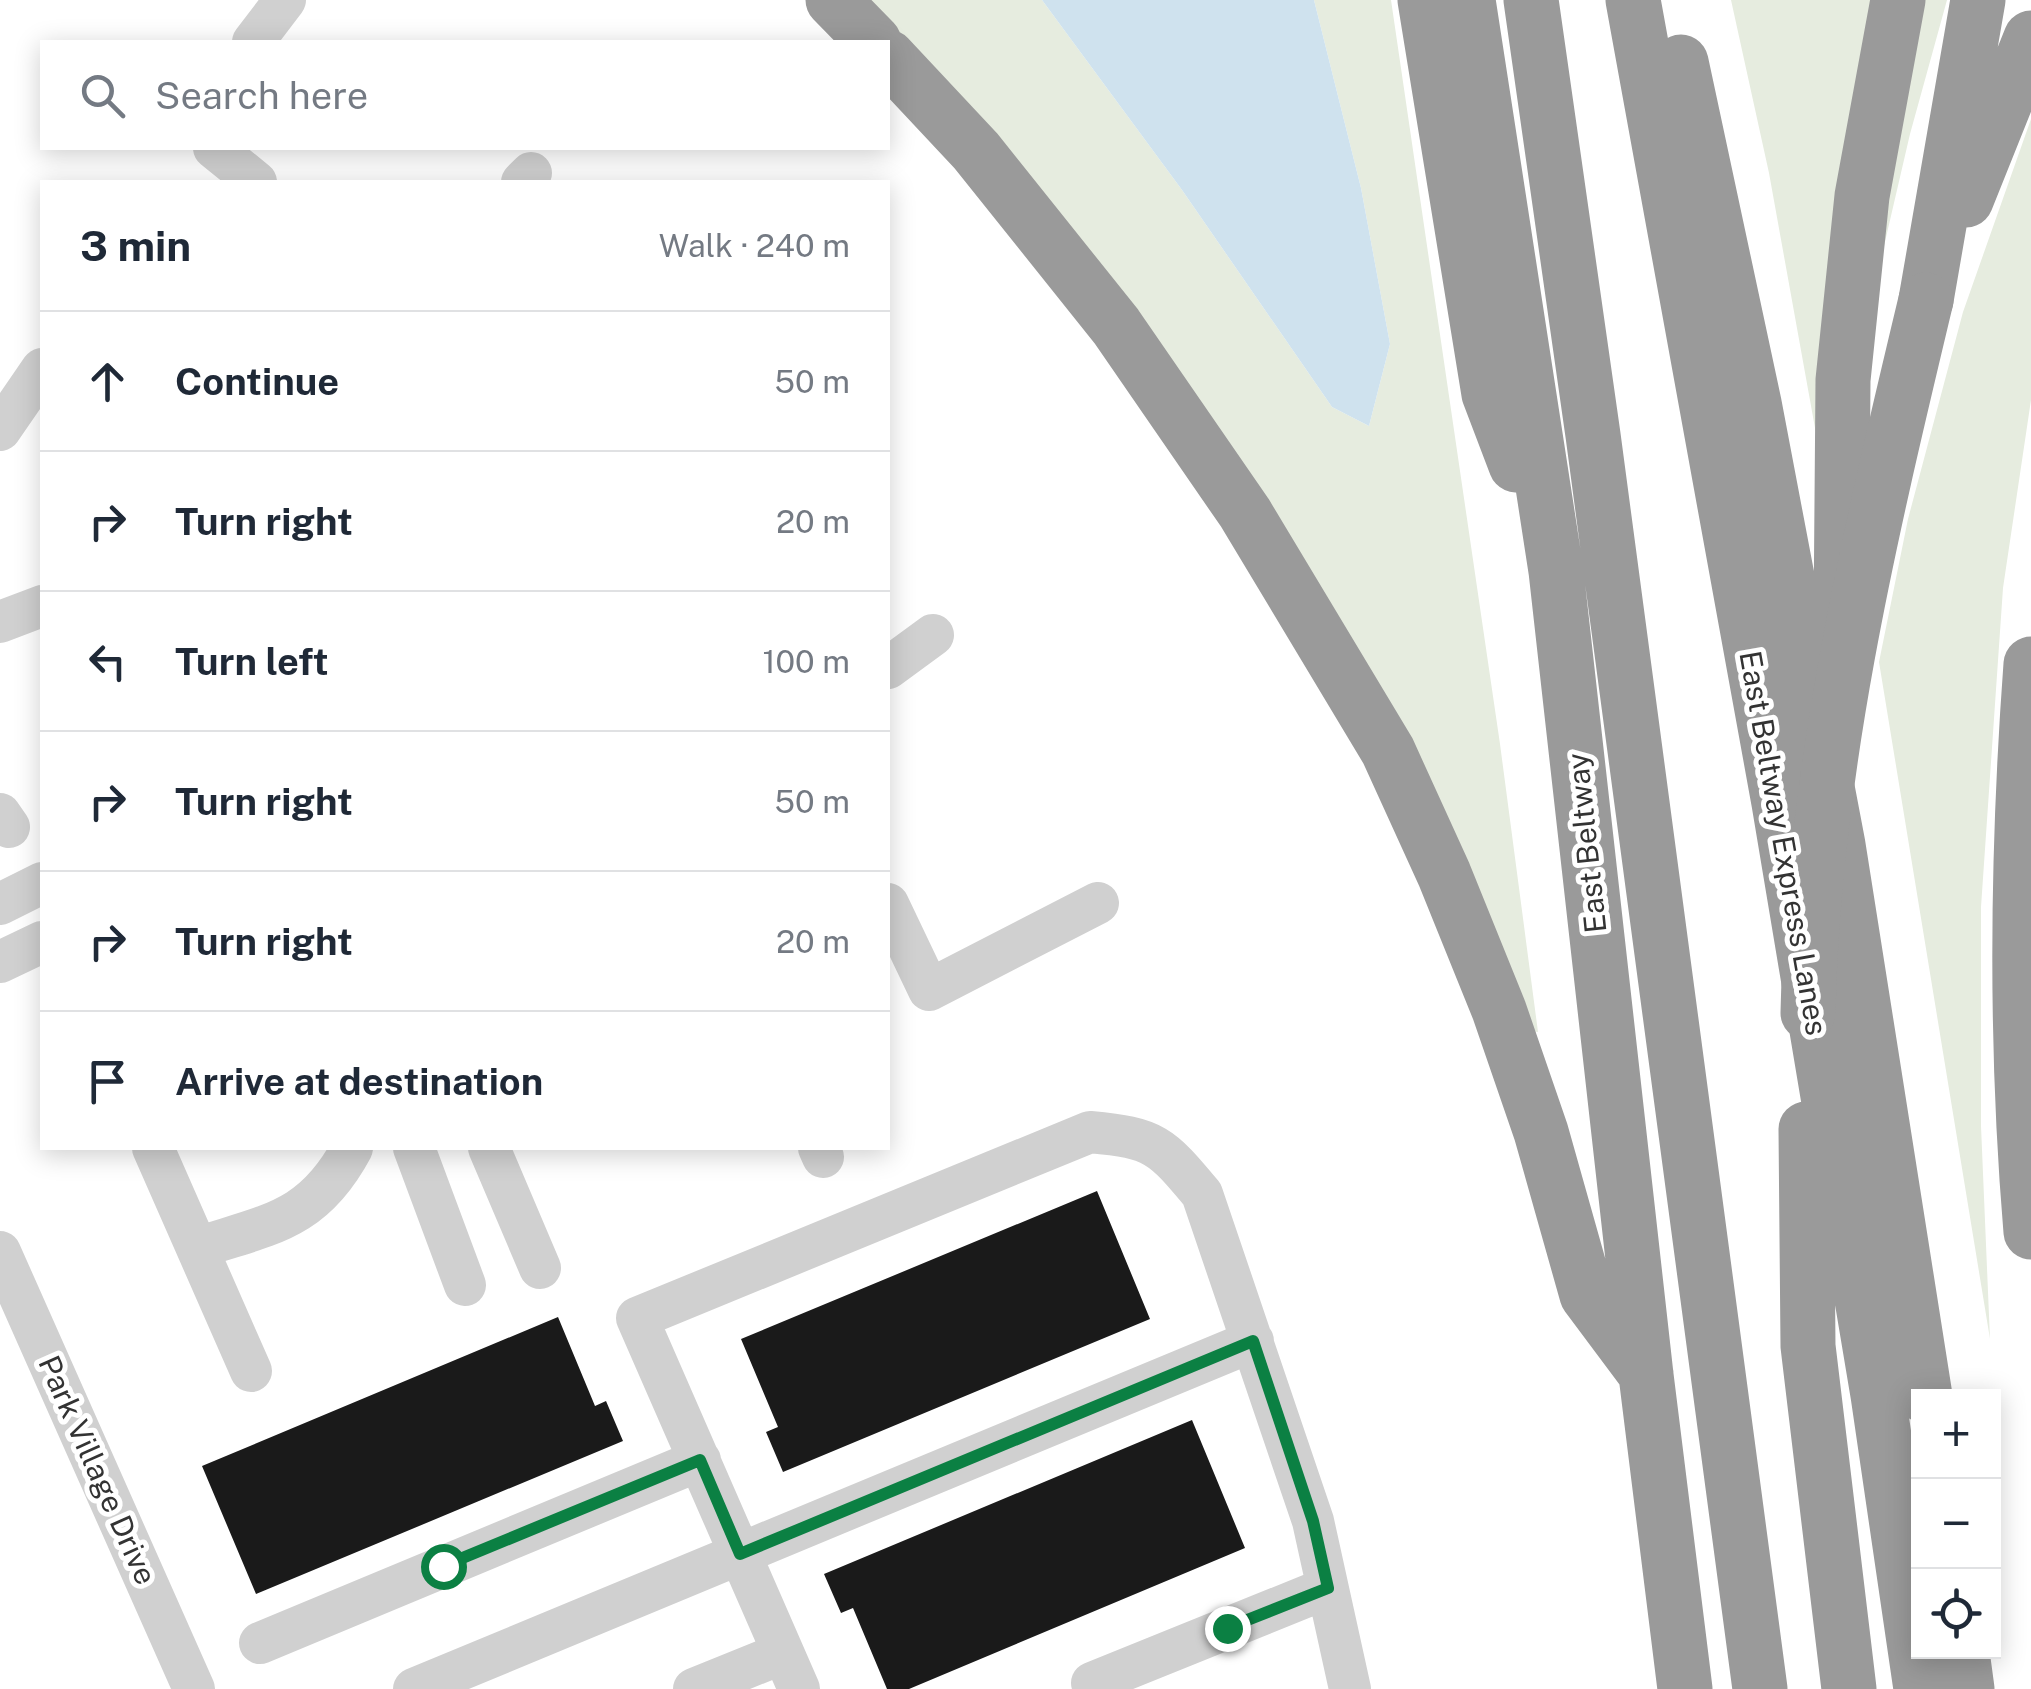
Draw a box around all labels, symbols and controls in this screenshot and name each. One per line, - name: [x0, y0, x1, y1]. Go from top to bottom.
- search box: [40, 40, 890, 150]
- icon: search: [75, 68, 130, 123]
- text: Search here: [155, 73, 368, 118]
- text: 3 min: [80, 221, 191, 270]
- text: Walk · 240 m: [659, 227, 850, 264]
- icon: ahead: [80, 354, 135, 409]
- text: Continue: [175, 359, 339, 404]
- text: 50 m: [774, 363, 850, 400]
- icon: right: [80, 494, 135, 549]
- text: Turn right: [175, 499, 353, 544]
- text: 20 m: [776, 503, 850, 540]
- icon: left: [80, 634, 135, 689]
- text: Turn left: [175, 639, 329, 684]
- text: 100 m: [763, 643, 850, 680]
- street label: East Beltway Express Lanes: [1732, 648, 1836, 1038]
- street label: East Beltway: [1559, 751, 1613, 935]
- icon: right: [80, 774, 135, 829]
- text: Turn right: [175, 779, 353, 824]
- text: 50 m: [774, 783, 850, 820]
- icon: right: [80, 914, 135, 969]
- text: Turn right: [175, 919, 353, 964]
- text: 20 m: [776, 923, 850, 960]
- icon: arrive: [80, 1054, 135, 1109]
- text: Arrive at destination: [175, 1059, 543, 1104]
- street label: Park Village Drive: [31, 1350, 165, 1590]
- map controls: [1911, 1389, 2001, 1659]
- button: +: [1911, 1389, 2001, 1479]
- button: −: [1911, 1479, 2001, 1569]
- route start: [421, 1544, 467, 1590]
- button: locate: [1911, 1569, 2001, 1659]
- route end: [1205, 1606, 1251, 1652]

